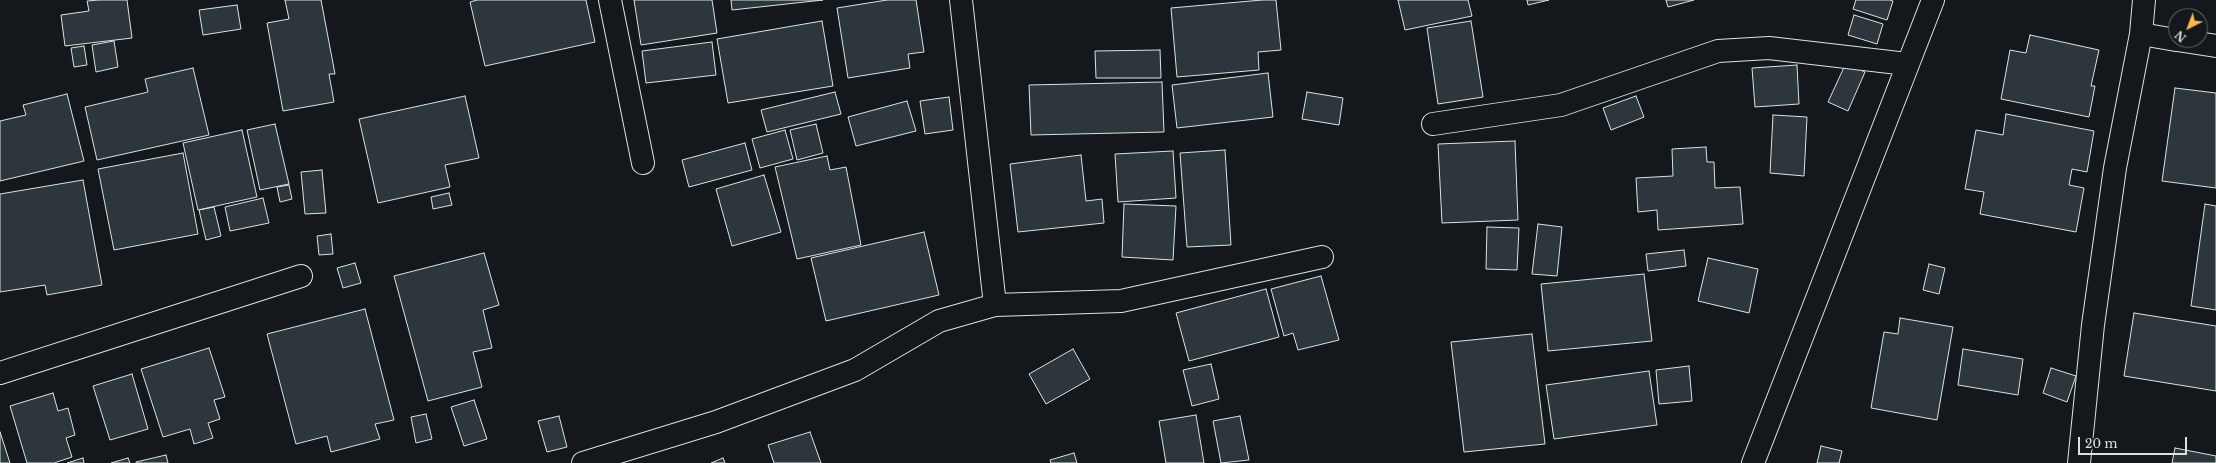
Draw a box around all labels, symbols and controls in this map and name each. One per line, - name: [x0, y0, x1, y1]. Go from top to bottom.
- north arrow: [2168, 8, 2208, 48]
- text: N: [2172, 28, 2189, 45]
- scale bar: [2080, 429, 2189, 455]
- text: 20 m: [2085, 436, 2117, 451]

